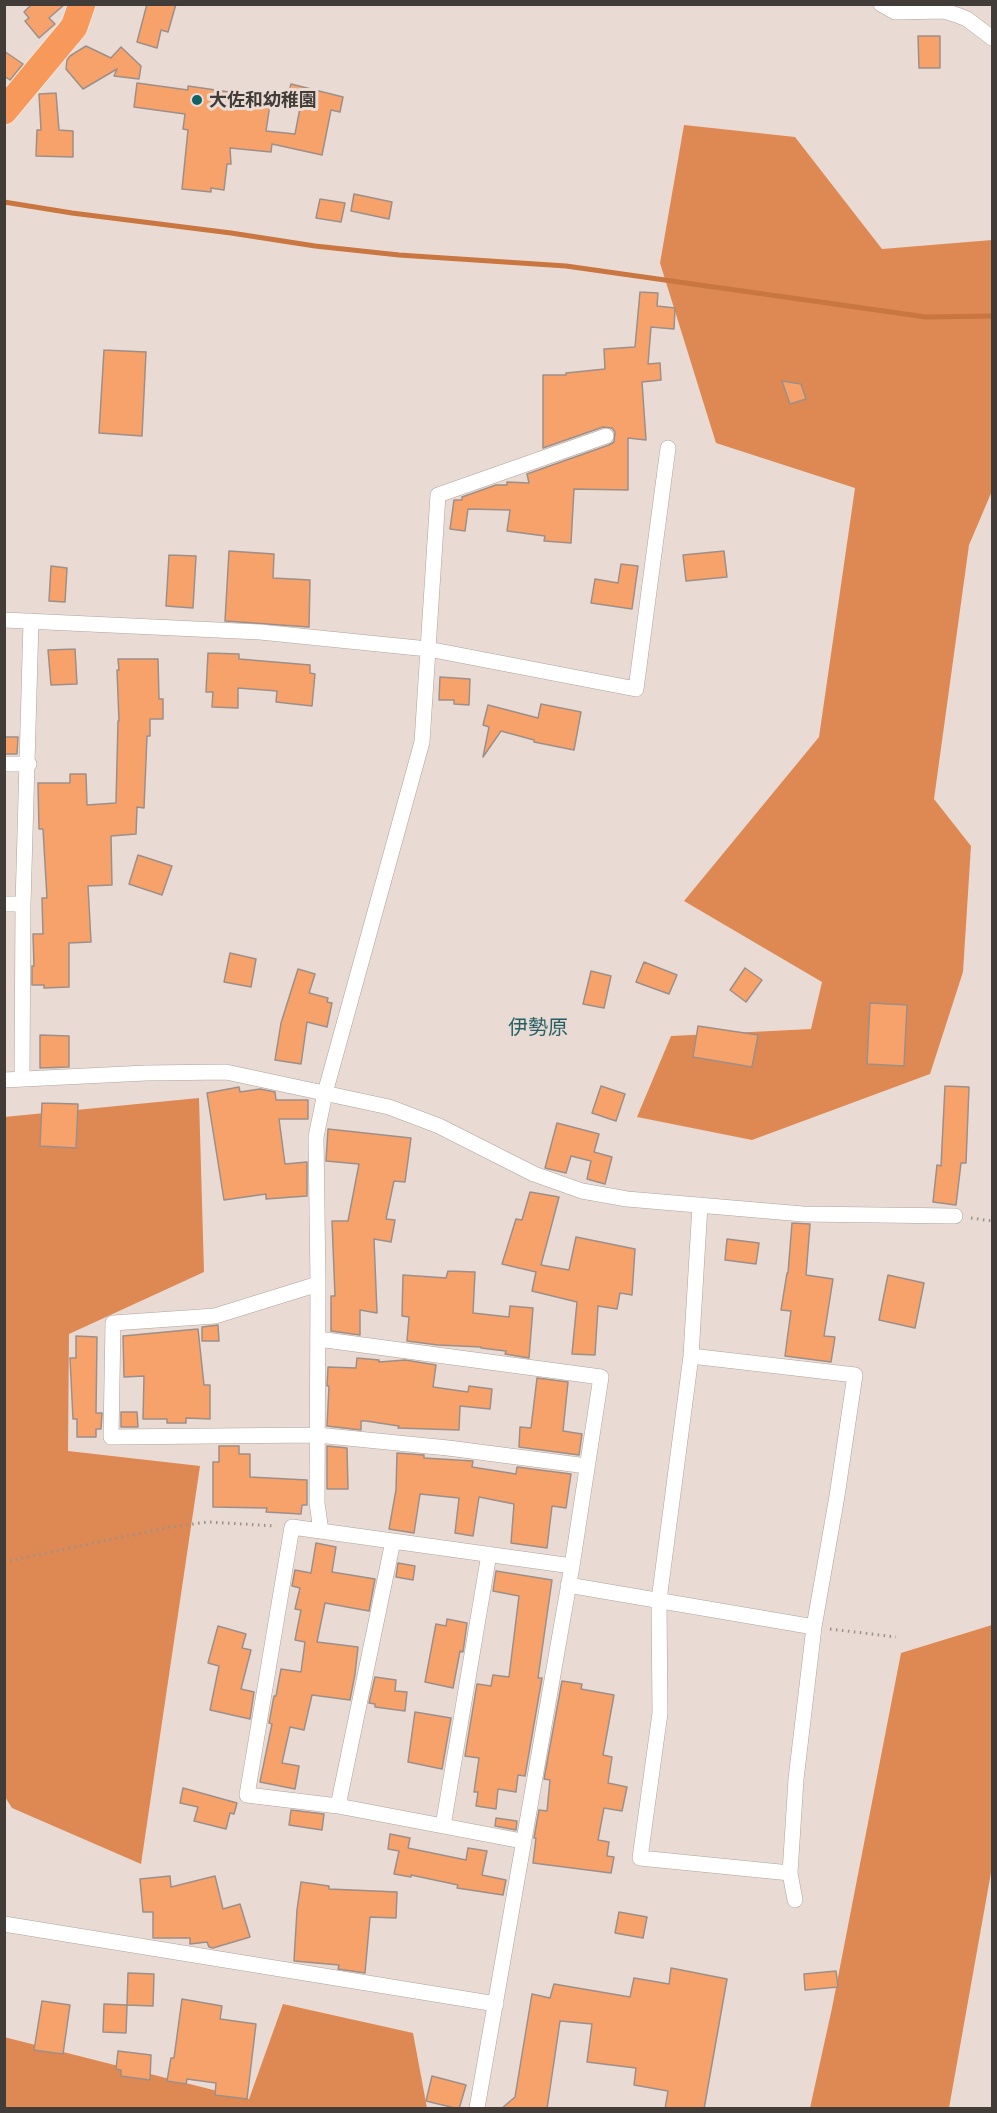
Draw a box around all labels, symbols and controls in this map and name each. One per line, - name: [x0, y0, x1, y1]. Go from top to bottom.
- place label: 大佐和幼稚園: [209, 89, 317, 111]
- marker: 大佐和幼稚園: [190, 93, 204, 107]
- district label: 伊勢原: [508, 1015, 568, 1039]

